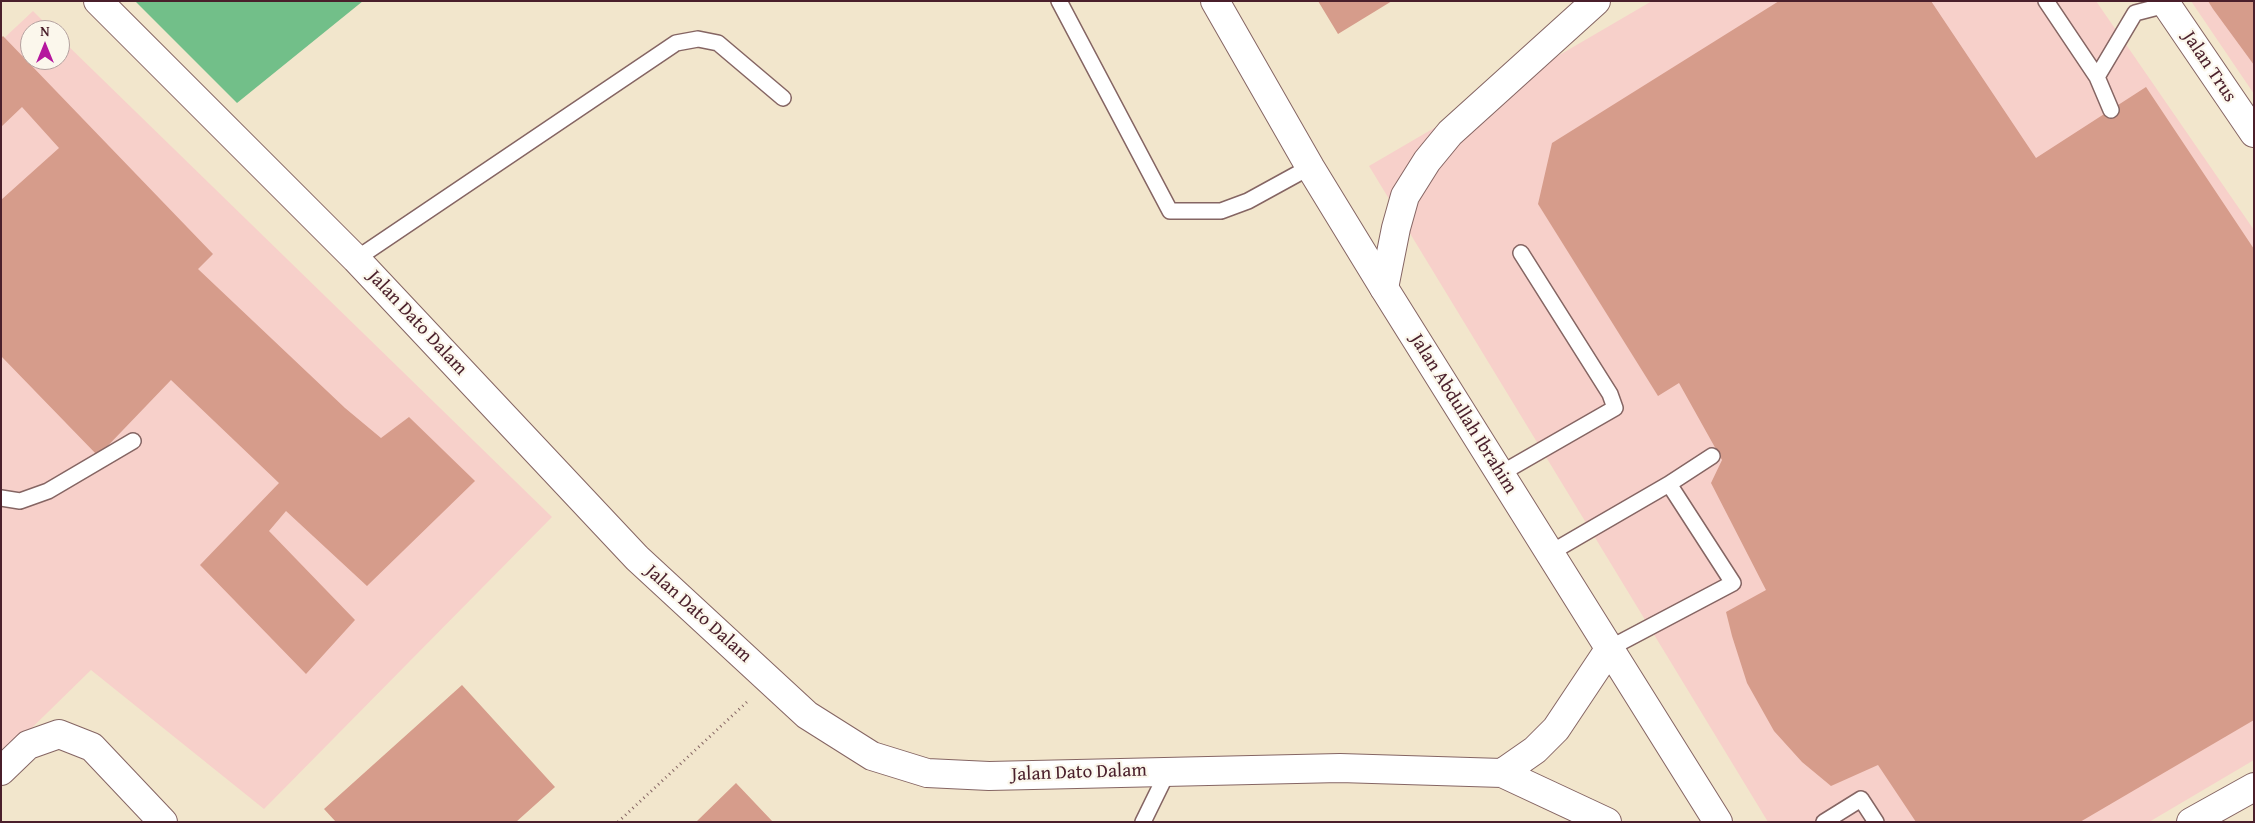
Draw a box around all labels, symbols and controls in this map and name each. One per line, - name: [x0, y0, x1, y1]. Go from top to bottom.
- north arrow: [20, 20, 70, 70]
- text: N: [40, 21, 50, 41]
- street label: Jalan Trus: [2177, 27, 2241, 107]
- street label: Jalan Dato Dalam: [362, 266, 472, 380]
- street label: Jalan Abdullah Ibrahim: [1405, 330, 1521, 498]
- street label: Jalan Dato Dalam: [640, 560, 756, 668]
- street label: Jalan Dato Dalam: [1011, 759, 1147, 787]

